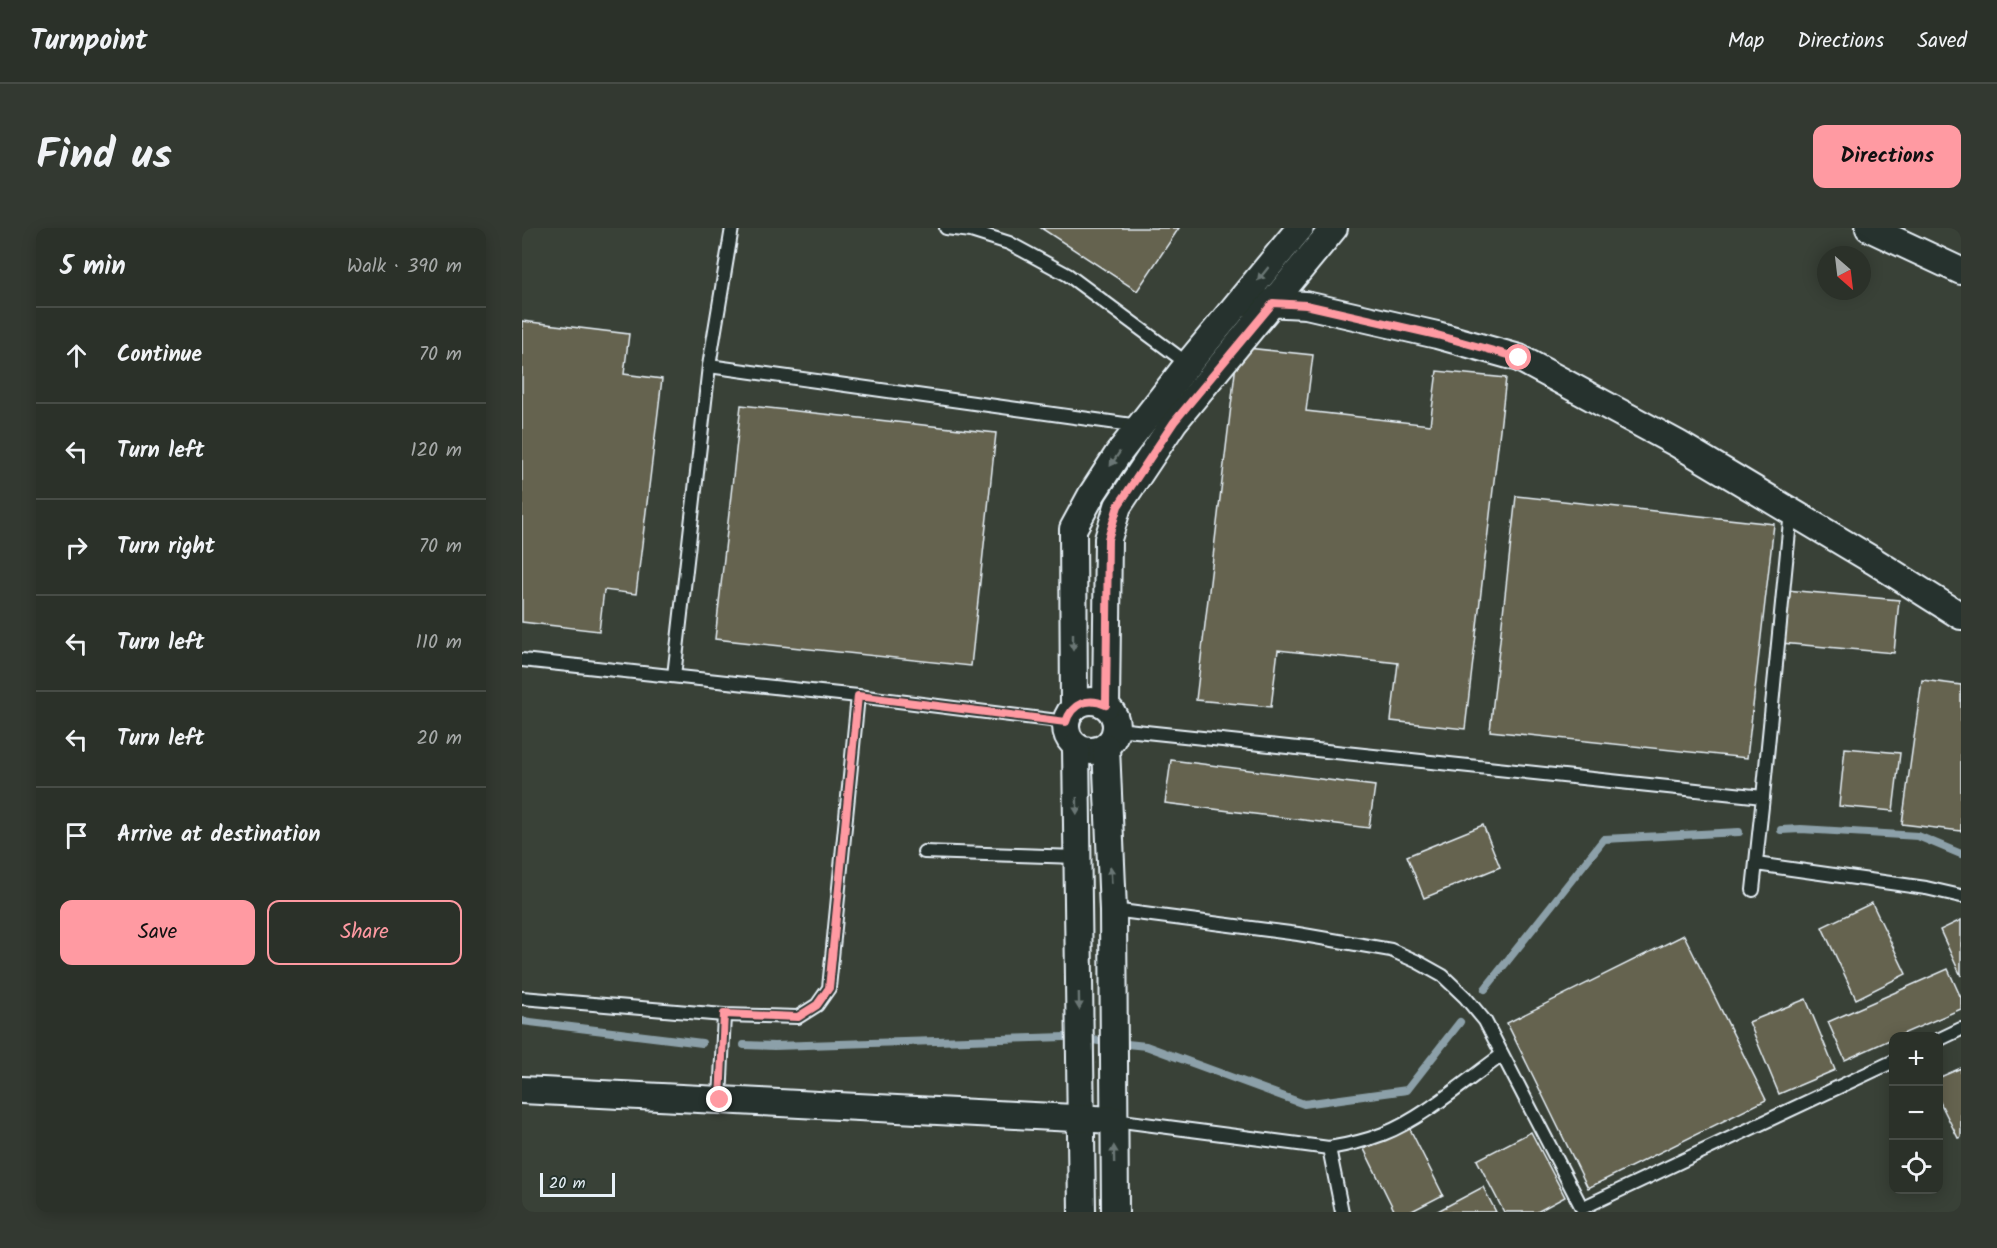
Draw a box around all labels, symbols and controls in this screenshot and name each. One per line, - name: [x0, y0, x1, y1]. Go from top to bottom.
- text: Turnpoint: [30, 19, 148, 64]
- text: Map: [1728, 25, 1764, 58]
- text: Directions: [1797, 25, 1884, 58]
- text: Saved: [1917, 25, 1967, 58]
- text: Find us: [36, 123, 172, 190]
- button: Directions: [1813, 125, 1961, 188]
- text: 5 min: [60, 246, 126, 288]
- north arrow: [1817, 246, 1871, 300]
- text: Walk · 390 m: [347, 251, 462, 283]
- one-way arrow: [1258, 266, 1270, 281]
- text: Continue: [117, 338, 202, 373]
- icon: ahead: [60, 339, 93, 372]
- text: 70 m: [419, 339, 462, 371]
- route start: [1505, 344, 1531, 370]
- text: Turn left: [117, 434, 204, 469]
- icon: left: [60, 435, 93, 468]
- text: 120 m: [410, 435, 462, 467]
- one-way arrow: [1109, 450, 1121, 466]
- text: Turn right: [117, 530, 215, 565]
- icon: right: [60, 531, 93, 564]
- text: 70 m: [419, 531, 462, 563]
- text: Turn left: [117, 626, 204, 661]
- icon: left: [60, 627, 93, 660]
- text: 110 m: [416, 627, 462, 659]
- one-way arrow: [1068, 632, 1078, 651]
- text: Turn left: [117, 722, 204, 757]
- icon: left: [60, 723, 93, 756]
- text: 20 m: [416, 723, 462, 755]
- one-way arrow: [1072, 796, 1082, 815]
- text: Arrive at destination: [117, 818, 320, 853]
- icon: arrive: [60, 819, 93, 852]
- one-way arrow: [1107, 865, 1116, 884]
- button: Save: [60, 900, 255, 965]
- button: Share: [267, 900, 462, 965]
- one-way arrow: [1074, 991, 1084, 1010]
- map controls: [1889, 1032, 1943, 1194]
- button: +: [1889, 1032, 1943, 1086]
- route end: [706, 1086, 732, 1112]
- button: −: [1889, 1086, 1943, 1140]
- button: locate: [1889, 1140, 1943, 1194]
- one-way arrow: [1109, 1144, 1119, 1163]
- scale bar: [540, 1170, 615, 1198]
- text: 20 m: [549, 1171, 585, 1196]

